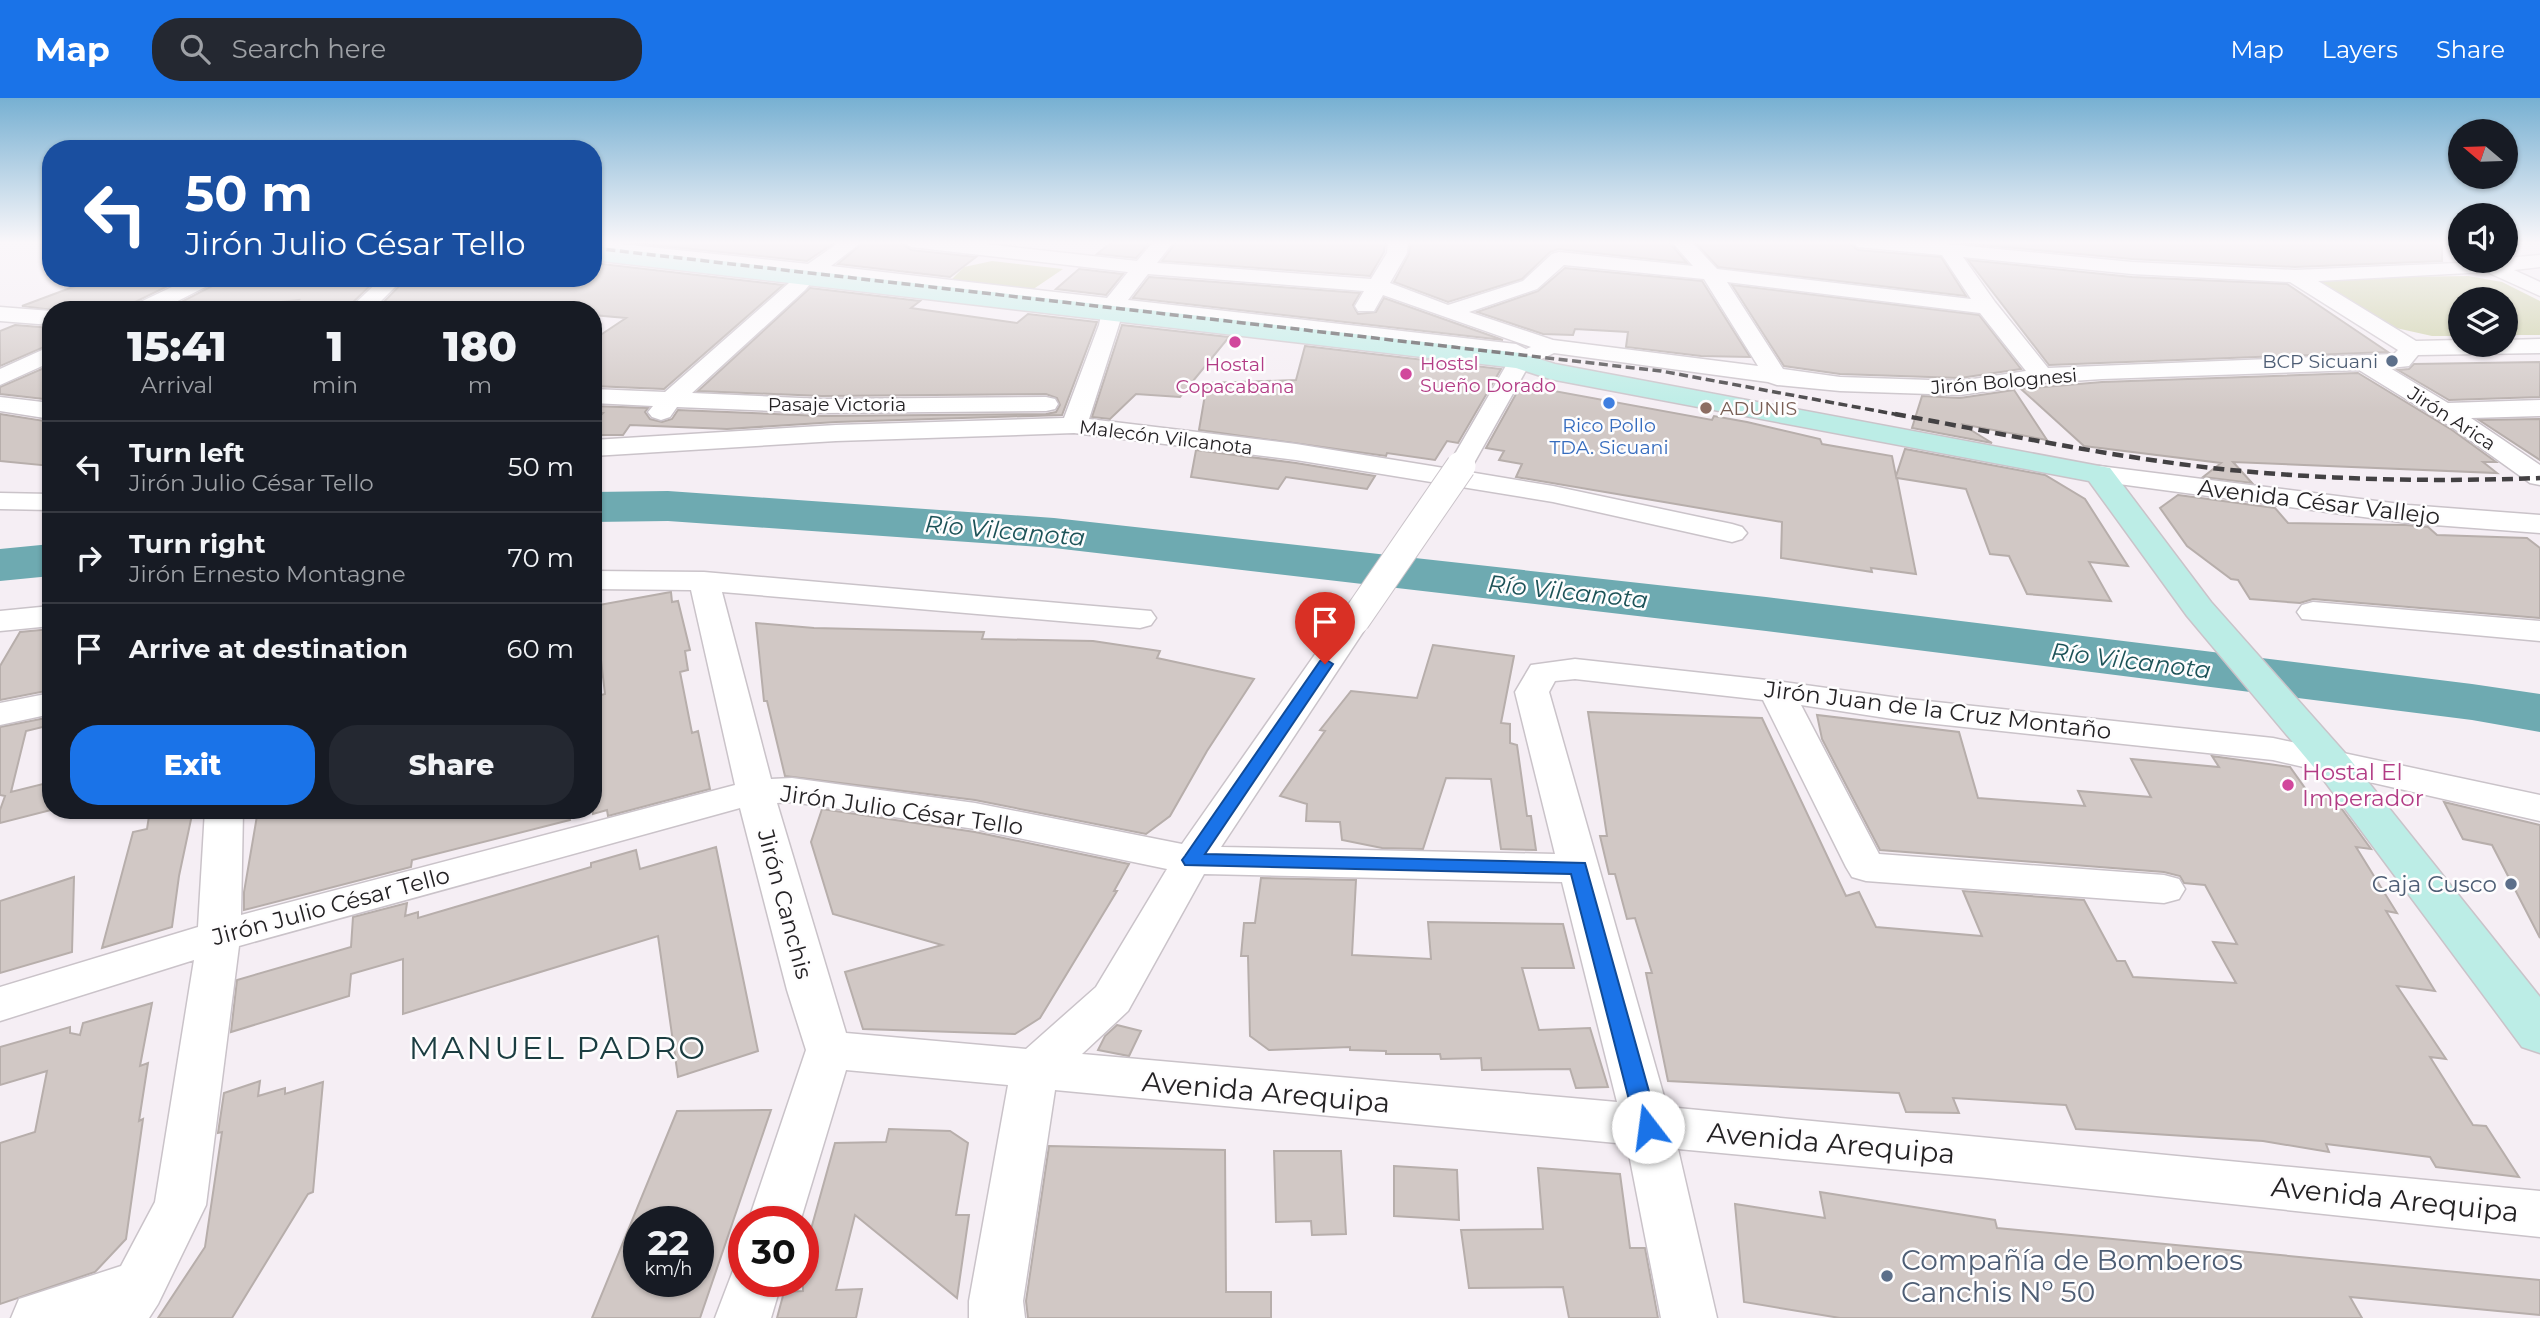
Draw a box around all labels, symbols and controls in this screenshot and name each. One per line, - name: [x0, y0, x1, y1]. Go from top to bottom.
- search box: [152, 18, 642, 81]
- text: Map: [35, 29, 110, 69]
- icon: search: [176, 30, 214, 68]
- text: Search here: [232, 33, 386, 65]
- text: Map: [2230, 35, 2284, 64]
- text: Layers: [2322, 35, 2398, 64]
- text: Share: [2436, 35, 2505, 64]
- north arrow: [2448, 119, 2518, 189]
- map controls: [2448, 119, 2518, 357]
- text: 50 m: [185, 164, 313, 223]
- icon: left: [70, 168, 161, 259]
- button: sound: [2448, 203, 2518, 273]
- text: Jirón Julio César Tello: [185, 224, 526, 263]
- button: layers: [2448, 287, 2518, 357]
- text: 15:41: [127, 320, 227, 372]
- text: 1: [326, 320, 343, 372]
- text: 180: [443, 320, 517, 372]
- marker: Hostal Copacabana: [1227, 334, 1243, 350]
- place label: BCP Sicuani: [2262, 350, 2378, 373]
- place label: Hostsl Sueño Dorado: [1420, 352, 1556, 397]
- place label: Hostal Copacabana: [1176, 353, 1294, 398]
- marker: BCP Sicuani: [2384, 353, 2400, 369]
- street label: Jirón Bolognesi: [1929, 364, 2078, 399]
- marker: Hostsl Sueño Dorado: [1398, 366, 1414, 382]
- text: Arrival: [141, 371, 213, 399]
- text: min: [312, 371, 358, 399]
- text: m: [468, 371, 492, 399]
- street label: Jirón Arica: [2403, 381, 2500, 455]
- street label: Pasaje Victoria: [768, 393, 906, 416]
- marker: Rico Pollo TDA. Sicuani: [1601, 395, 1617, 411]
- place label: ADUNIS: [1720, 397, 1797, 420]
- marker: ADUNIS: [1698, 400, 1714, 416]
- place label: Rico Pollo TDA. Sicuani: [1549, 414, 1669, 459]
- street label: Malecón Vilcanota: [1078, 415, 1254, 460]
- text: Turn left: [129, 437, 245, 469]
- icon: left: [70, 448, 108, 486]
- text: 50 m: [508, 451, 574, 483]
- text: Jirón Julio César Tello: [129, 469, 374, 497]
- street label: Avenida César Vallejo: [2196, 473, 2442, 531]
- water label: Río Vilcanota: [924, 509, 1086, 552]
- text: Turn right: [129, 528, 265, 560]
- icon: right: [70, 539, 108, 577]
- text: 70 m: [508, 542, 574, 574]
- text: Jirón Ernesto Montagne: [129, 560, 406, 588]
- water label: Río Vilcanota: [1487, 569, 1650, 614]
- pin: [1295, 592, 1355, 664]
- icon: arrive: [1306, 603, 1344, 641]
- icon: arrive: [70, 630, 108, 668]
- text: Arrive at destination: [129, 633, 408, 665]
- text: 60 m: [507, 633, 574, 665]
- water label: Río Vilcanota: [2049, 636, 2213, 685]
- street label: Jirón Juan de la Cruz Montaño: [1762, 675, 2113, 745]
- button: Exit: [70, 725, 315, 805]
- button: Share: [329, 725, 574, 805]
- place label: Hostal El Imperador: [2302, 758, 2424, 812]
- marker: Hostal El Imperador: [2280, 777, 2296, 793]
- street label: Jirón Julio César Tello: [778, 779, 1025, 841]
- street label: Jirón Canchis: [751, 825, 818, 982]
- street label: Jirón Julio César Tello: [208, 861, 453, 951]
- place label: Caja Cusco: [2372, 870, 2497, 898]
- marker: Caja Cusco: [2503, 876, 2519, 892]
- district label: MANUEL PADRO: [409, 1028, 707, 1067]
- street label: Avenida Arequipa: [1141, 1064, 1391, 1120]
- position arrow: [1611, 1090, 1685, 1164]
- street label: Avenida Arequipa: [1706, 1115, 1956, 1171]
- street label: Avenida Arequipa: [2269, 1169, 2521, 1229]
- speed limit sign: 30: [728, 1206, 819, 1297]
- text: 22: [648, 1221, 689, 1264]
- place label: Compañía de Bomberos Canchis Nº 50: [1901, 1243, 2243, 1309]
- text: km/h: [644, 1258, 693, 1280]
- marker: Compañía de Bomberos Canchis Nº 50: [1879, 1268, 1895, 1284]

